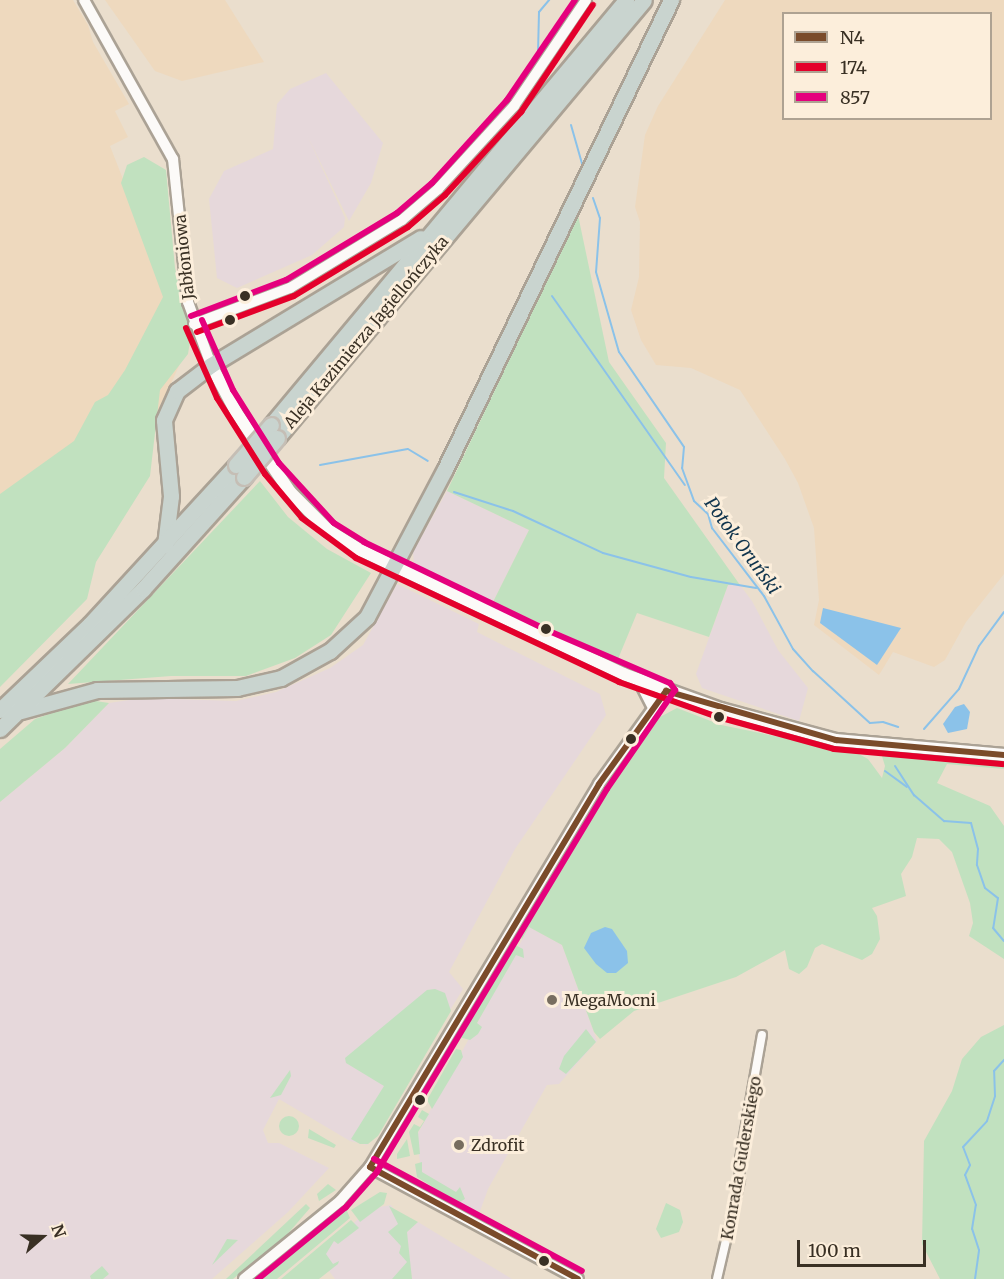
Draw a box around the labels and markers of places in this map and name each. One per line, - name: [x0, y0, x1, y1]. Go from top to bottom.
- unlabelled marker: [239, 290, 251, 302]
- unlabelled marker: [224, 314, 236, 326]
- unlabelled marker: [540, 623, 552, 635]
- unlabelled marker: [713, 711, 725, 723]
- unlabelled marker: [625, 733, 637, 745]
- place label: MegaMocni: [564, 990, 656, 1010]
- marker: MegaMocni: [545, 993, 559, 1007]
- unlabelled marker: [414, 1094, 426, 1106]
- place label: Zdrofit: [471, 1135, 524, 1155]
- marker: Zdrofit: [452, 1138, 466, 1152]
- unlabelled marker: [538, 1255, 550, 1267]

